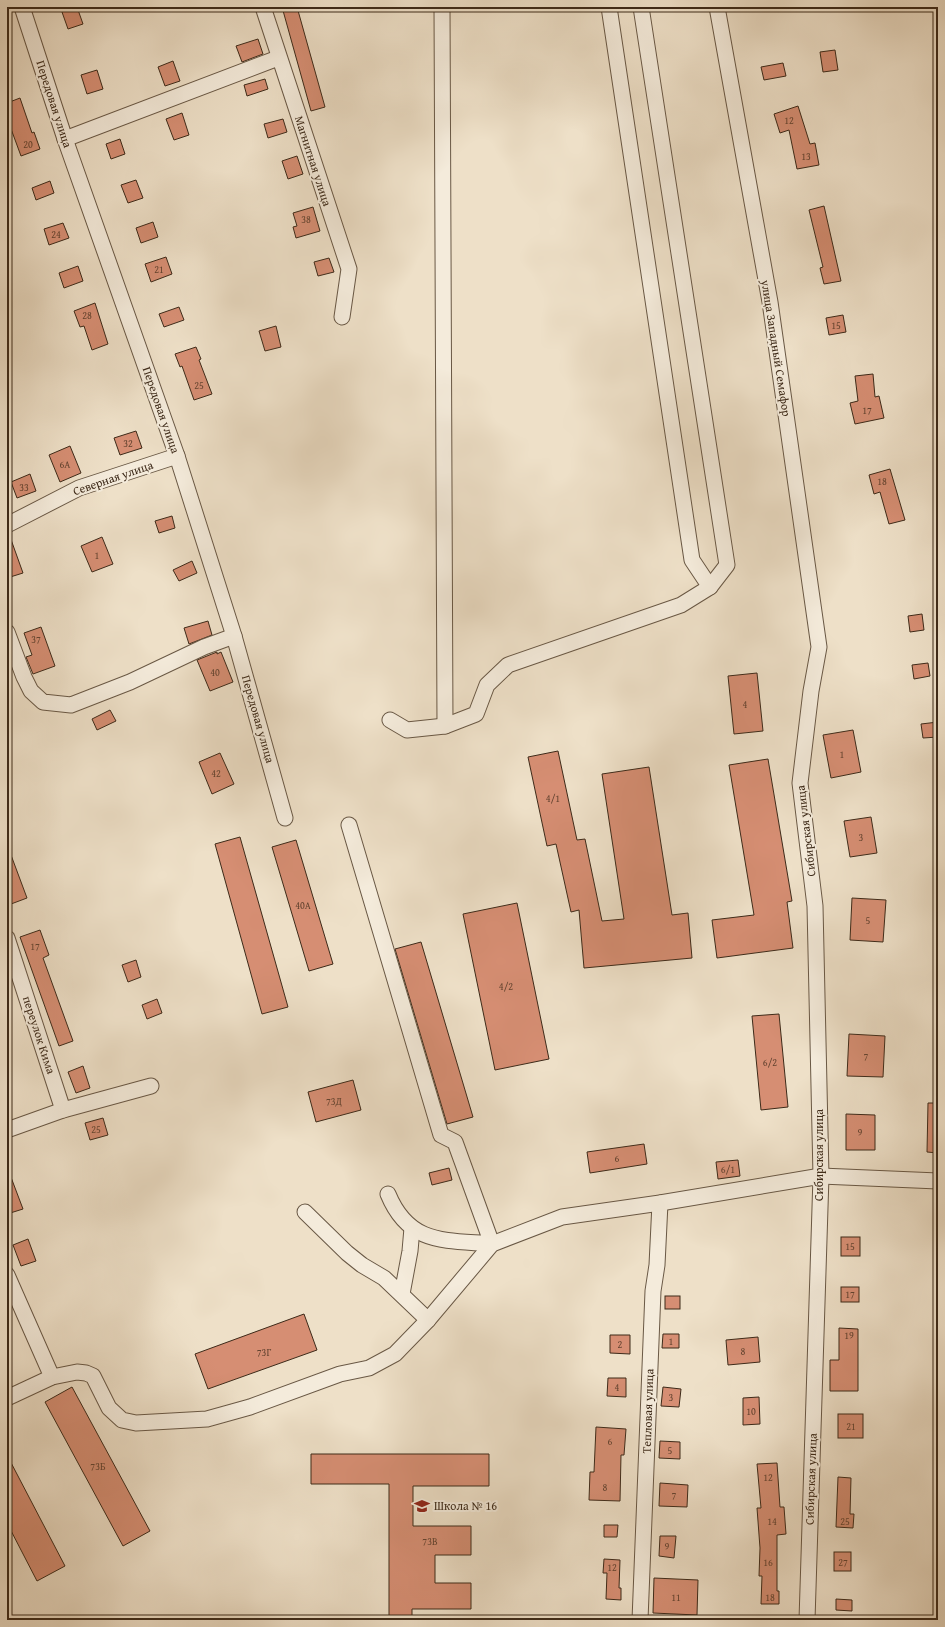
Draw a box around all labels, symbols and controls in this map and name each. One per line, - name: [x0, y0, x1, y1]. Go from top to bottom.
- street label: Передовая улица: [32, 58, 77, 150]
- house number: 12: [784, 113, 794, 128]
- street label: Магнитная улица: [291, 114, 336, 208]
- house number: 20: [23, 137, 33, 152]
- house number: 13: [801, 149, 811, 164]
- house number: 38: [301, 212, 311, 227]
- house number: 24: [51, 227, 61, 242]
- house number: 21: [154, 262, 164, 277]
- street label: улица Западный Семафор: [757, 277, 796, 418]
- house number: 28: [82, 308, 92, 323]
- house number: 15: [831, 318, 841, 333]
- street label: Передовая улица: [139, 364, 184, 456]
- house number: 25: [194, 378, 204, 393]
- house number: 17: [862, 403, 872, 418]
- house number: 32: [123, 436, 133, 451]
- street label: Северная улица: [70, 456, 156, 499]
- house number: 6А: [60, 457, 70, 472]
- house number: 18: [877, 474, 887, 489]
- house number: 33: [19, 480, 29, 495]
- house number: 1: [95, 548, 100, 563]
- house number: 37: [31, 632, 41, 647]
- house number: 40: [210, 665, 220, 680]
- street label: Передовая улица: [238, 673, 279, 765]
- house number: 4: [743, 697, 748, 712]
- house number: 1: [840, 747, 845, 762]
- house number: 42: [211, 766, 221, 781]
- street label: Сибирская улица: [791, 784, 820, 878]
- house number: 4/1: [546, 791, 560, 806]
- house number: 3: [859, 830, 864, 845]
- house number: 40А: [295, 898, 311, 913]
- house number: 5: [866, 913, 871, 928]
- house number: 17: [30, 939, 40, 954]
- house number: 4/2: [499, 979, 513, 994]
- street label: переулок Кима: [19, 994, 60, 1076]
- house number: 7: [864, 1049, 869, 1064]
- house number: 6/2: [763, 1055, 777, 1070]
- house number: 73Д: [326, 1094, 343, 1109]
- street label: Сибирская улица: [810, 1109, 827, 1201]
- house number: 25: [91, 1122, 101, 1137]
- house number: 9: [858, 1125, 863, 1140]
- house number: 6: [615, 1151, 620, 1166]
- house number: 6/1: [721, 1162, 735, 1177]
- house number: 15: [845, 1239, 855, 1254]
- house number: 17: [845, 1287, 855, 1302]
- house number: 19: [844, 1328, 854, 1343]
- house number: 1: [669, 1334, 674, 1349]
- house number: 2: [618, 1337, 623, 1352]
- house number: 8: [741, 1344, 746, 1359]
- house number: 73Г: [257, 1345, 271, 1360]
- street label: Тепловая улица: [638, 1368, 657, 1454]
- house number: 4: [615, 1380, 620, 1395]
- house number: 3: [669, 1390, 674, 1405]
- house number: 10: [746, 1404, 756, 1419]
- house number: 21: [846, 1419, 856, 1434]
- street label: Сибирская улица: [800, 1433, 821, 1525]
- house number: 6: [608, 1434, 613, 1449]
- house number: 5: [668, 1443, 673, 1458]
- house number: 73Б: [90, 1459, 106, 1474]
- house number: 12: [763, 1470, 773, 1485]
- house number: 8: [603, 1480, 608, 1495]
- house number: 7: [672, 1488, 677, 1503]
- school or university icon: Школа № 16: [413, 1497, 431, 1515]
- place label: Школа № 16: [434, 1497, 497, 1514]
- house number: 14: [767, 1514, 777, 1529]
- house number: 25: [840, 1514, 850, 1529]
- house number: 73В: [422, 1534, 438, 1549]
- house number: 9: [665, 1539, 670, 1554]
- house number: 16: [763, 1555, 773, 1570]
- house number: 27: [838, 1555, 848, 1570]
- house number: 12: [607, 1560, 617, 1575]
- house number: 11: [671, 1590, 681, 1605]
- house number: 18: [765, 1590, 775, 1605]

